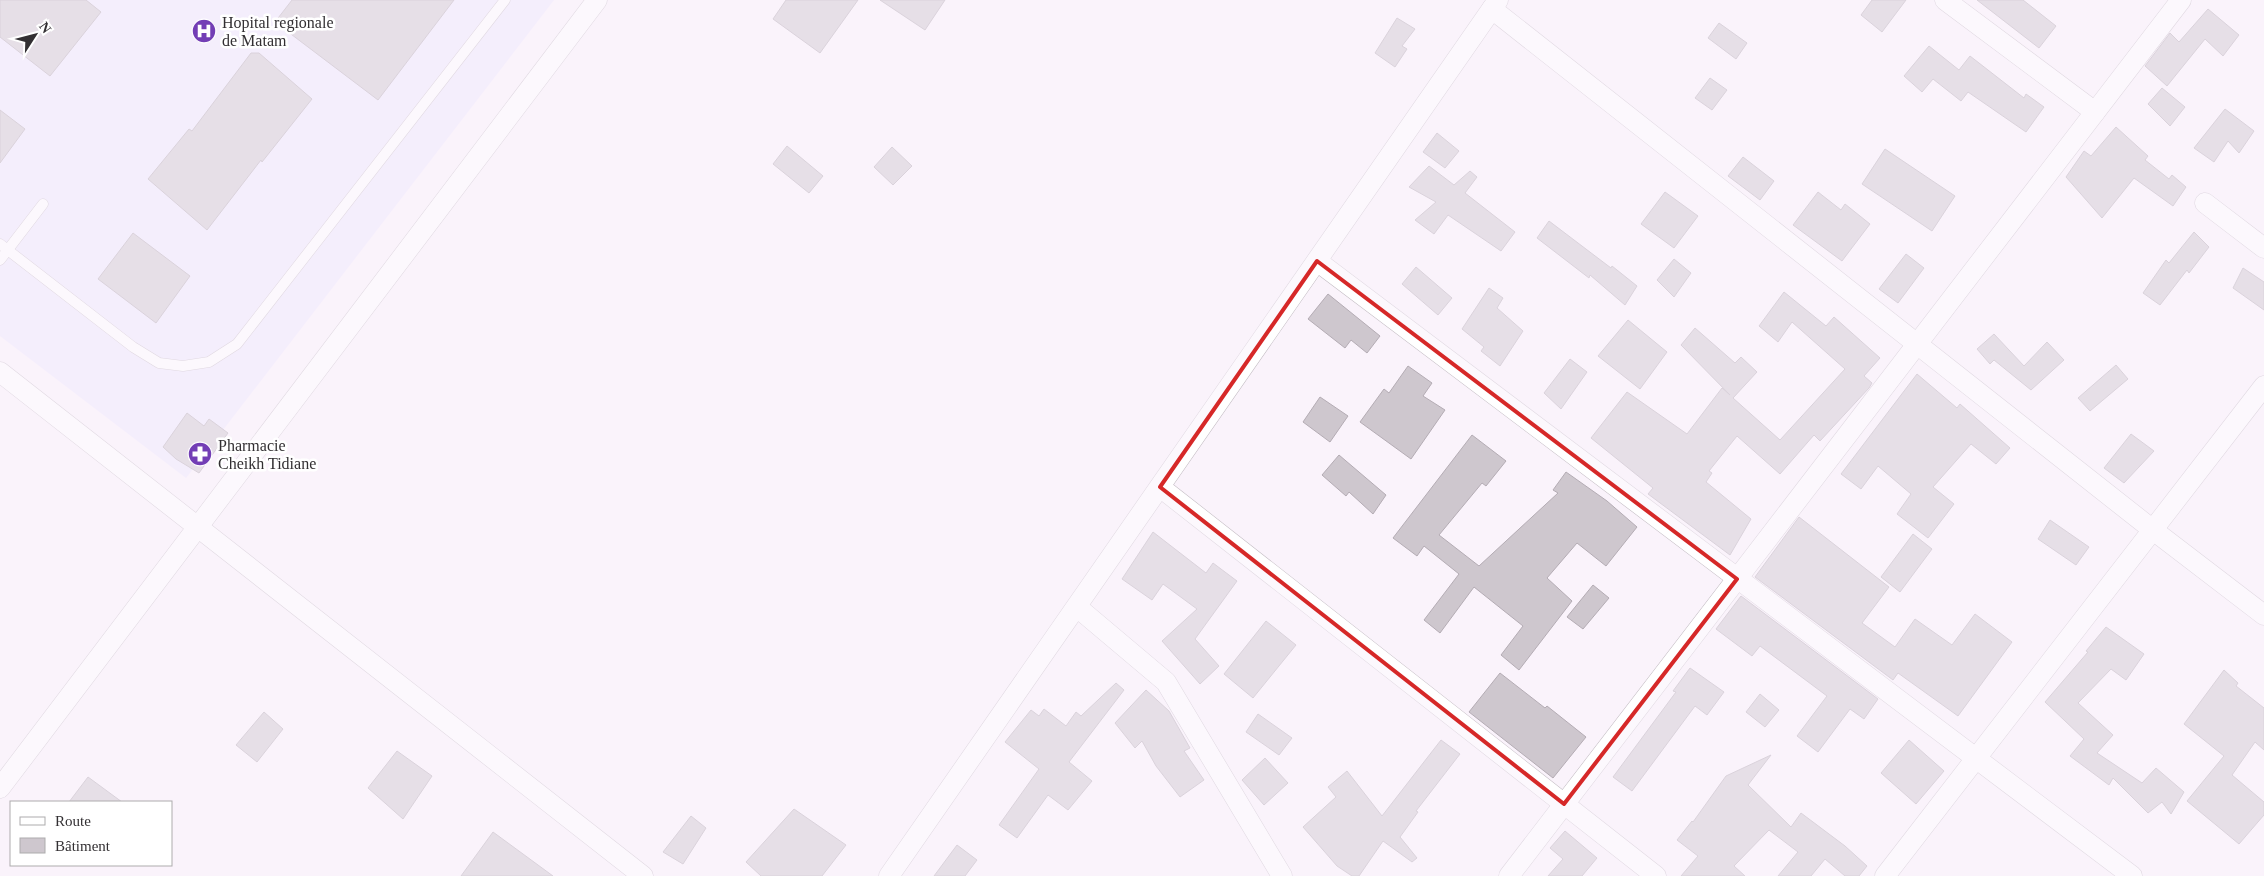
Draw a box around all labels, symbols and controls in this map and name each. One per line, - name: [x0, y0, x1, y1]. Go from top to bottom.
- north arrow: [10, 10, 60, 60]
- place label: Hopital regionale de Matam: [222, 14, 334, 49]
- hospital icon: Hopital regionale de Matam: [191, 18, 217, 44]
- text: N: [36, 19, 54, 36]
- place label: Pharmacie Cheikh Tidiane: [218, 437, 316, 472]
- pharmacy icon: Pharmacie Cheikh Tidiane: [187, 441, 213, 467]
- legend: [10, 801, 172, 866]
- text: Route: [55, 813, 91, 829]
- text: Bâtiment: [55, 838, 111, 854]

